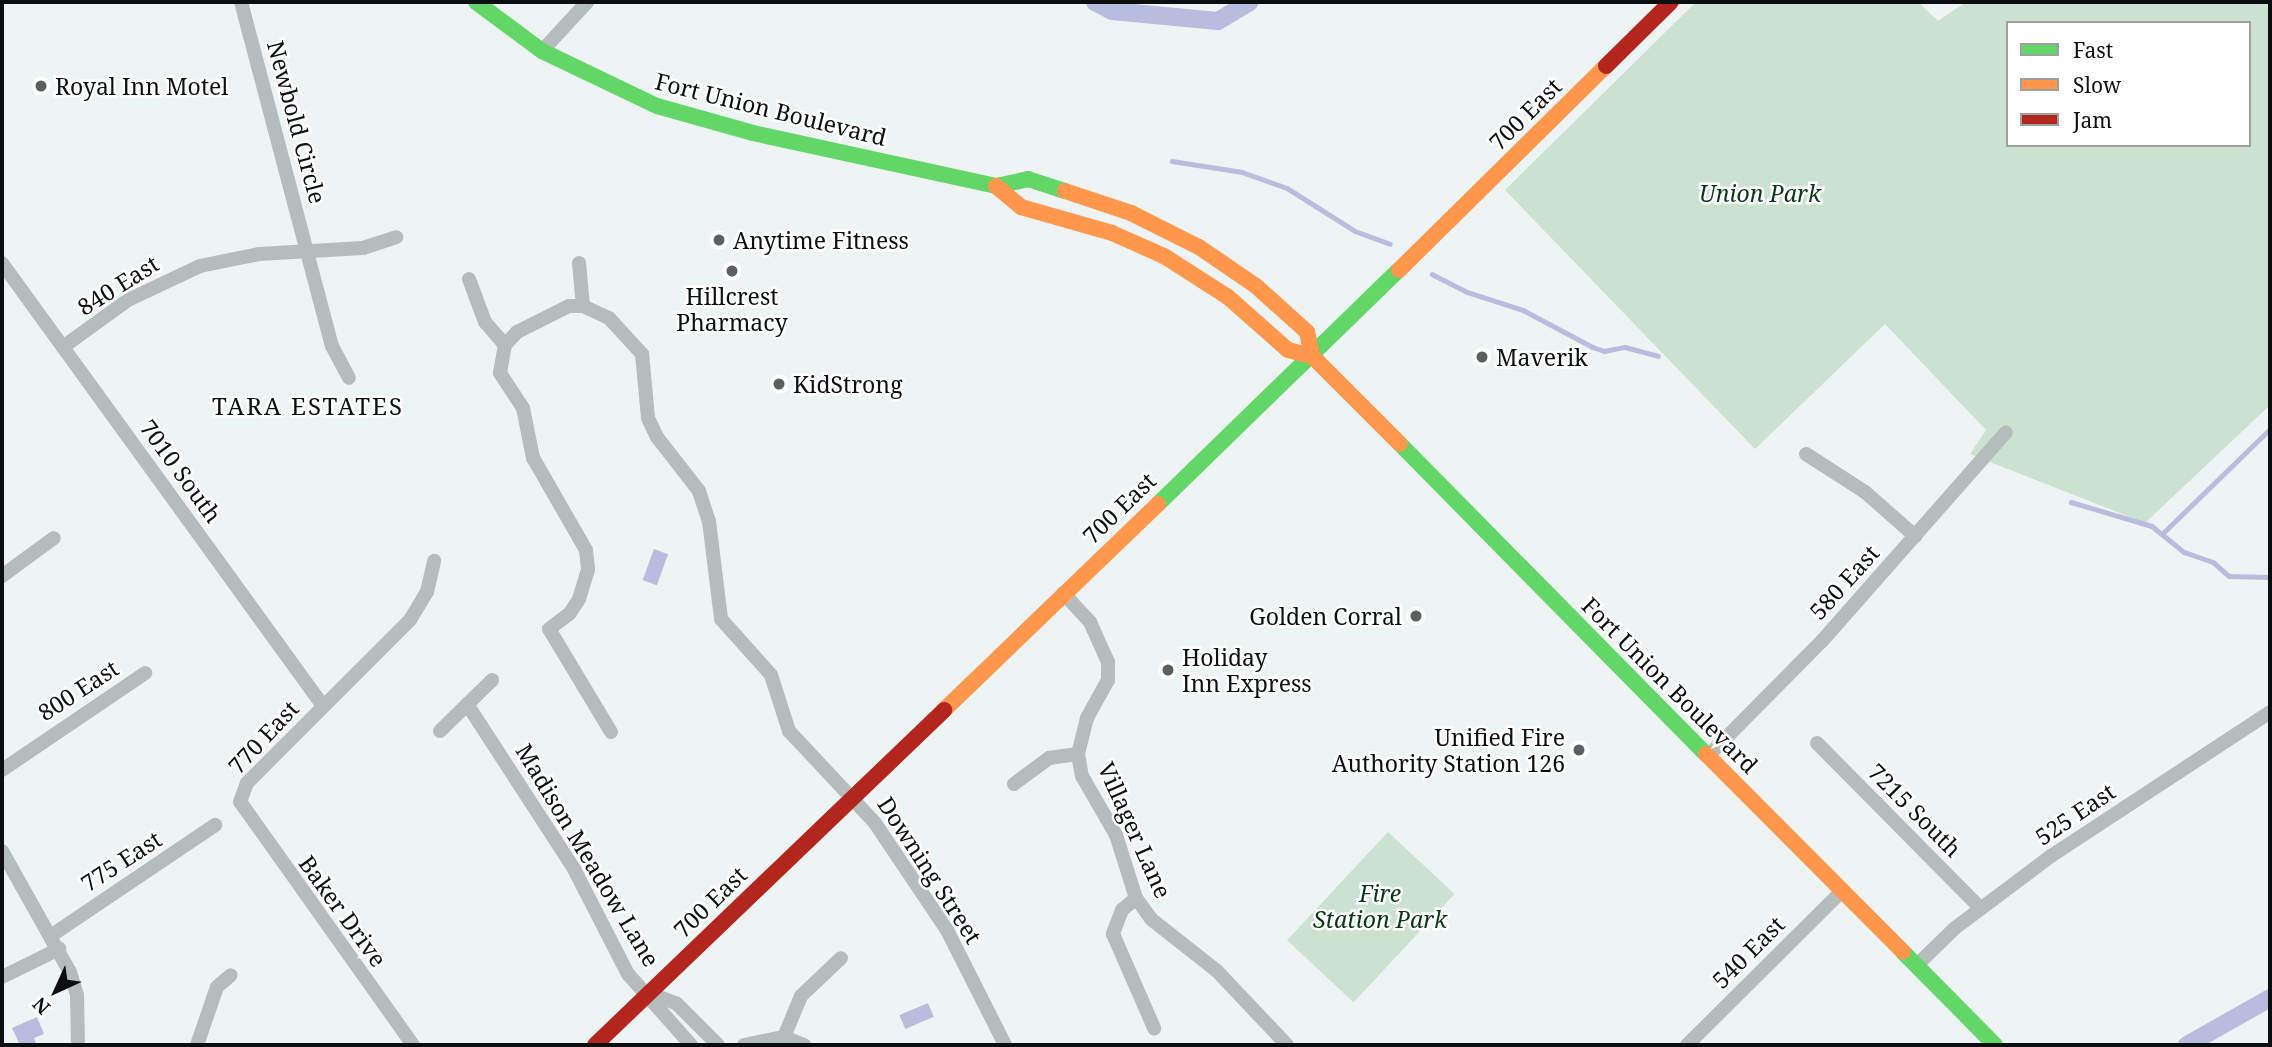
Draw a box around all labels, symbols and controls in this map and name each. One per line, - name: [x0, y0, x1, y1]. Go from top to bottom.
- legend: [2006, 21, 2251, 147]
- text: Fast: [2073, 36, 2113, 64]
- street label: Newbold Circle: [262, 38, 332, 206]
- street label: Fort Union Boulevard: [653, 67, 889, 151]
- text: Slow: [2073, 71, 2121, 99]
- place label: Royal Inn Motel: [55, 72, 228, 100]
- street label: 700 East: [1483, 72, 1567, 156]
- marker: Royal Inn Motel: [33, 78, 49, 94]
- text: Jam: [2073, 106, 2112, 134]
- park label: Union Park: [1699, 179, 1821, 207]
- place label: Anytime Fitness: [733, 226, 909, 254]
- marker: Anytime Fitness: [711, 232, 727, 248]
- street label: 840 East: [72, 249, 164, 321]
- marker: Hillcrest Pharmacy: [724, 263, 740, 279]
- place label: Hillcrest Pharmacy: [676, 282, 788, 336]
- place label: Maverik: [1496, 343, 1588, 371]
- marker: Maverik: [1474, 349, 1490, 365]
- place label: KidStrong: [793, 370, 903, 398]
- marker: KidStrong: [771, 376, 787, 392]
- district label: TARA ESTATES: [213, 392, 403, 420]
- street label: 7010 South: [134, 414, 228, 528]
- street label: 700 East: [1077, 467, 1161, 549]
- street label: 580 East: [1804, 539, 1884, 625]
- street label: Fort Union Boulevard: [1576, 591, 1764, 779]
- place label: Golden Corral: [1249, 602, 1402, 630]
- marker: Golden Corral: [1408, 608, 1424, 624]
- place label: Holiday Inn Express: [1182, 643, 1312, 697]
- street label: 800 East: [33, 654, 123, 726]
- marker: Holiday Inn Express: [1160, 662, 1176, 678]
- street label: 770 East: [222, 695, 304, 779]
- place label: Unified Fire Authority Station 126: [1332, 723, 1565, 777]
- street label: Madison Meadow Lane: [511, 739, 665, 971]
- marker: Unified Fire Authority Station 126: [1571, 742, 1587, 758]
- street label: Villager Lane: [1093, 758, 1177, 902]
- street label: 7215 South: [1863, 758, 1967, 862]
- street label: 525 East: [2030, 777, 2120, 851]
- street label: Downing Street: [872, 791, 988, 949]
- street label: 775 East: [76, 825, 166, 897]
- street label: Baker Drive: [293, 850, 393, 972]
- street label: 700 East: [668, 861, 752, 943]
- park label: Fire Station Park: [1313, 879, 1447, 933]
- street label: 540 East: [1706, 910, 1790, 994]
- north arrow: [21, 956, 91, 1026]
- text: N: [27, 991, 56, 1020]

